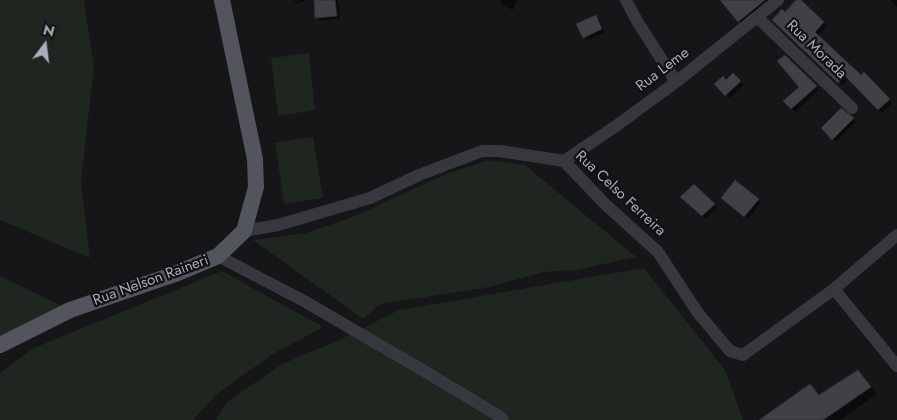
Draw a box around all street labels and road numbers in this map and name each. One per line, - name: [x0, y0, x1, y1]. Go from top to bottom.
- street label: Rua Morada: [782, 17, 850, 83]
- street label: Rua Leme: [633, 44, 693, 96]
- street label: Rua Celso Ferreira: [571, 148, 669, 240]
- street label: Rua Nelson Raineri: [91, 252, 211, 310]

